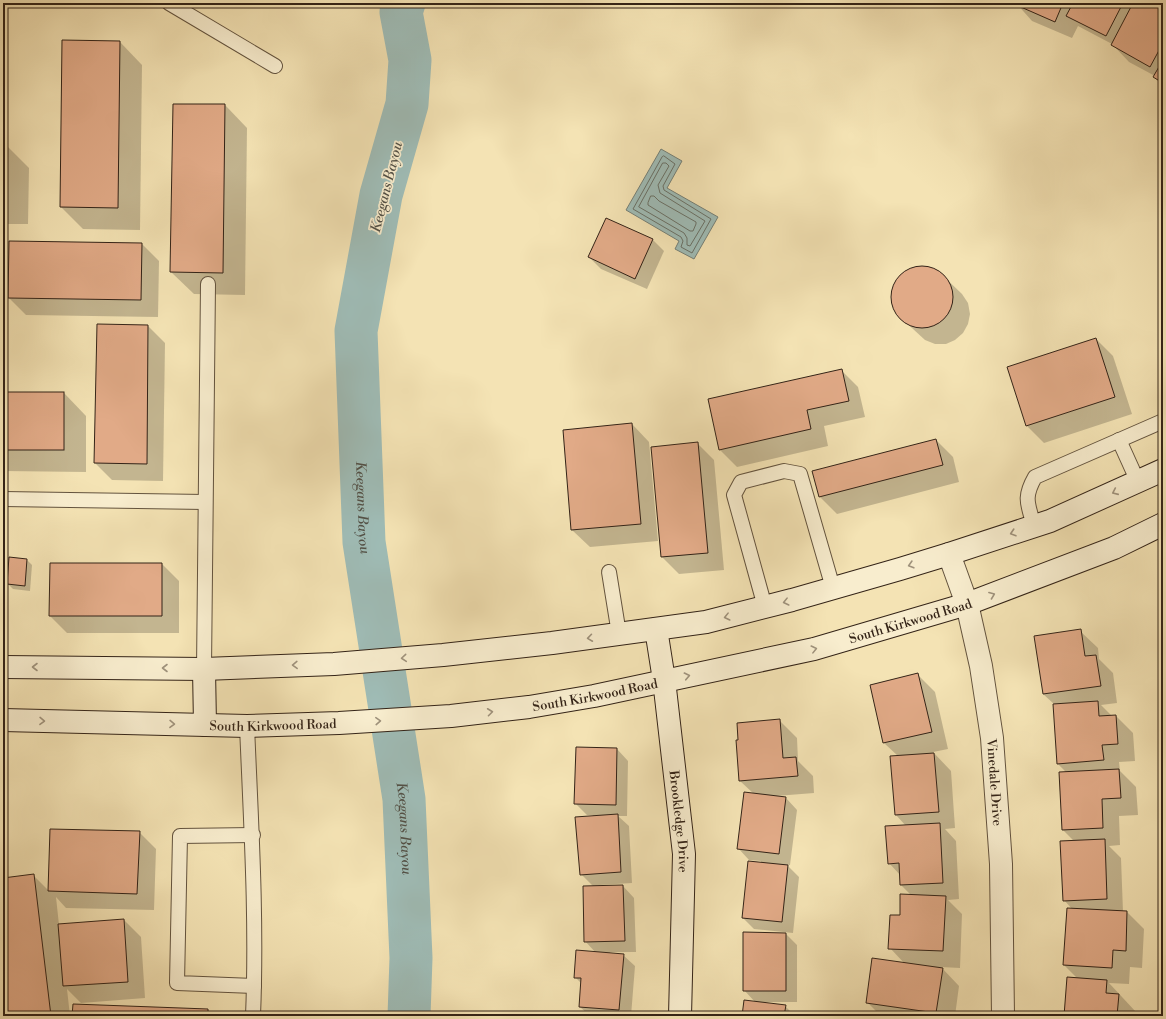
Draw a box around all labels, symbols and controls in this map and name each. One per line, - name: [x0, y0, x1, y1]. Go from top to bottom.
- water label: Keegans Bayou: [367, 140, 407, 235]
- water label: Keegans Bayou: [351, 461, 374, 555]
- one-way arrow: [1111, 487, 1119, 495]
- one-way arrow: [1009, 528, 1016, 537]
- one-way arrow: [908, 560, 915, 569]
- one-way arrow: [988, 591, 995, 599]
- street label: South Kirkwood Road: [847, 596, 975, 647]
- one-way arrow: [783, 597, 790, 605]
- one-way arrow: [724, 612, 731, 621]
- one-way arrow: [587, 633, 593, 642]
- one-way arrow: [810, 645, 817, 654]
- one-way arrow: [401, 653, 407, 662]
- one-way arrow: [292, 661, 298, 669]
- one-way arrow: [32, 663, 38, 671]
- one-way arrow: [162, 664, 168, 672]
- one-way arrow: [684, 672, 690, 680]
- street label: South Kirkwood Road: [531, 675, 660, 715]
- one-way arrow: [487, 707, 493, 716]
- street label: South Kirkwood Road: [209, 716, 337, 735]
- one-way arrow: [375, 716, 381, 725]
- one-way arrow: [39, 717, 45, 725]
- one-way arrow: [169, 720, 175, 728]
- street label: Vinedale Drive: [983, 737, 1005, 827]
- street label: Brookledge Drive: [665, 769, 691, 873]
- water label: Keegans Bayou: [391, 781, 415, 875]

